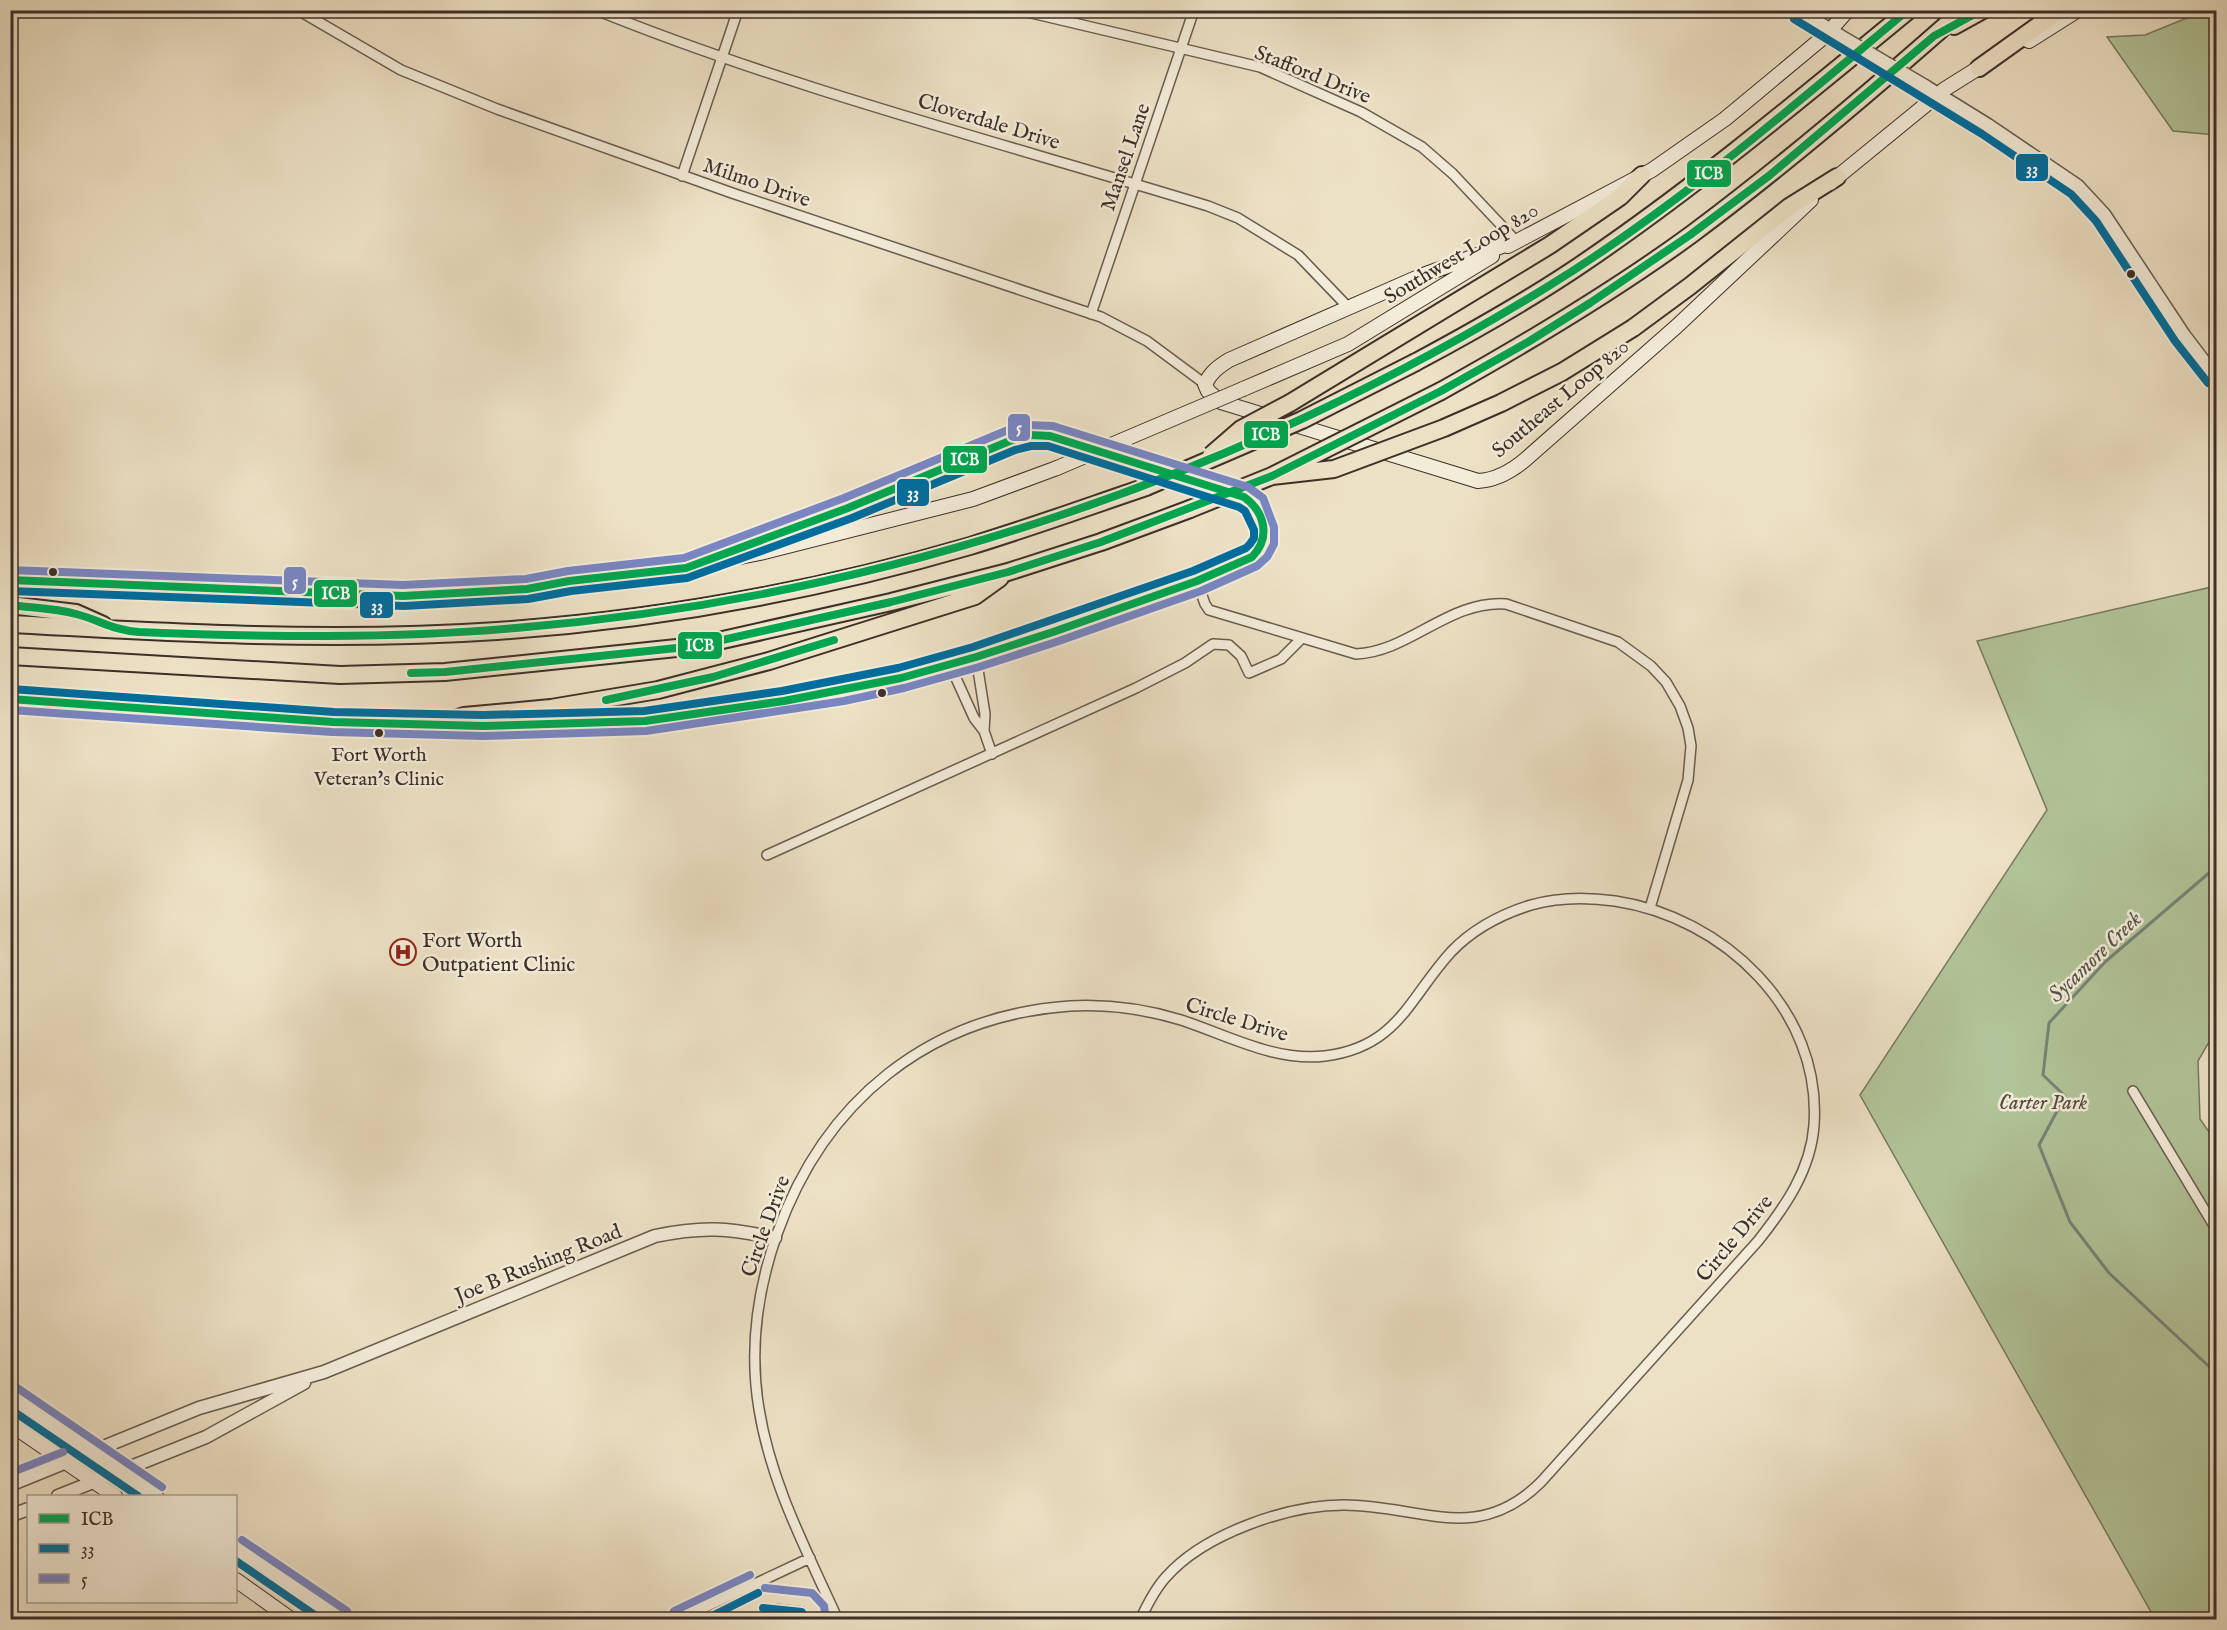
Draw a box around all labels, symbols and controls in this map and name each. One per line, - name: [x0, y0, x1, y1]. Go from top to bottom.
- street label: Stafford Drive: [1250, 40, 1375, 111]
- street label: Cloverdale Drive: [914, 88, 1063, 157]
- street label: Mansel Lane: [1095, 100, 1158, 215]
- street label: Milmo Drive: [699, 152, 814, 215]
- line badge: 33: [2015, 153, 2049, 182]
- line badge: ICB: [1686, 159, 1732, 188]
- text: 33: [2026, 160, 2038, 180]
- text: ICB: [1695, 165, 1724, 185]
- street label: Southwest Loop 820: [1380, 197, 1544, 311]
- unlabelled marker: [2125, 268, 2137, 280]
- street label: Southeast Loop 820: [1487, 334, 1635, 465]
- line badge: 5: [1007, 413, 1031, 442]
- text: 5: [1016, 419, 1022, 439]
- line badge: ICB: [1243, 420, 1289, 449]
- text: ICB: [1252, 426, 1281, 446]
- line badge: ICB: [942, 445, 988, 474]
- text: ICB: [951, 451, 980, 471]
- line badge: 33: [896, 478, 930, 507]
- text: 33: [907, 484, 919, 504]
- unlabelled marker: [47, 566, 59, 578]
- line badge: 5: [283, 566, 307, 595]
- text: 5: [292, 573, 298, 593]
- line badge: ICB: [313, 579, 358, 608]
- text: ICB: [322, 585, 351, 605]
- line badge: 33: [359, 591, 394, 619]
- text: 33: [371, 597, 383, 617]
- line badge: ICB: [677, 631, 723, 660]
- text: ICB: [686, 637, 715, 657]
- unlabelled marker: [876, 687, 888, 699]
- marker: Fort Worth Veteran's Clinic: [373, 727, 385, 739]
- place label: Fort Worth Veteran's Clinic: [313, 743, 444, 792]
- water label: Sycamore Creek: [2043, 906, 2148, 1009]
- place label: Fort Worth Outpatient Clinic: [422, 928, 575, 979]
- hospital icon: Fort Worth Outpatient Clinic: [388, 937, 418, 967]
- street label: Circle Drive: [1182, 992, 1292, 1049]
- park label: Carter Park: [1999, 1090, 2088, 1117]
- street label: Circle Drive: [736, 1172, 797, 1281]
- street label: Circle Drive: [1691, 1189, 1780, 1288]
- street label: Joe B Rushing Road: [449, 1218, 627, 1311]
- legend: [27, 1495, 237, 1603]
- text: ICB: [81, 1509, 113, 1532]
- text: 33: [81, 1539, 94, 1562]
- text: 5: [81, 1569, 88, 1592]

